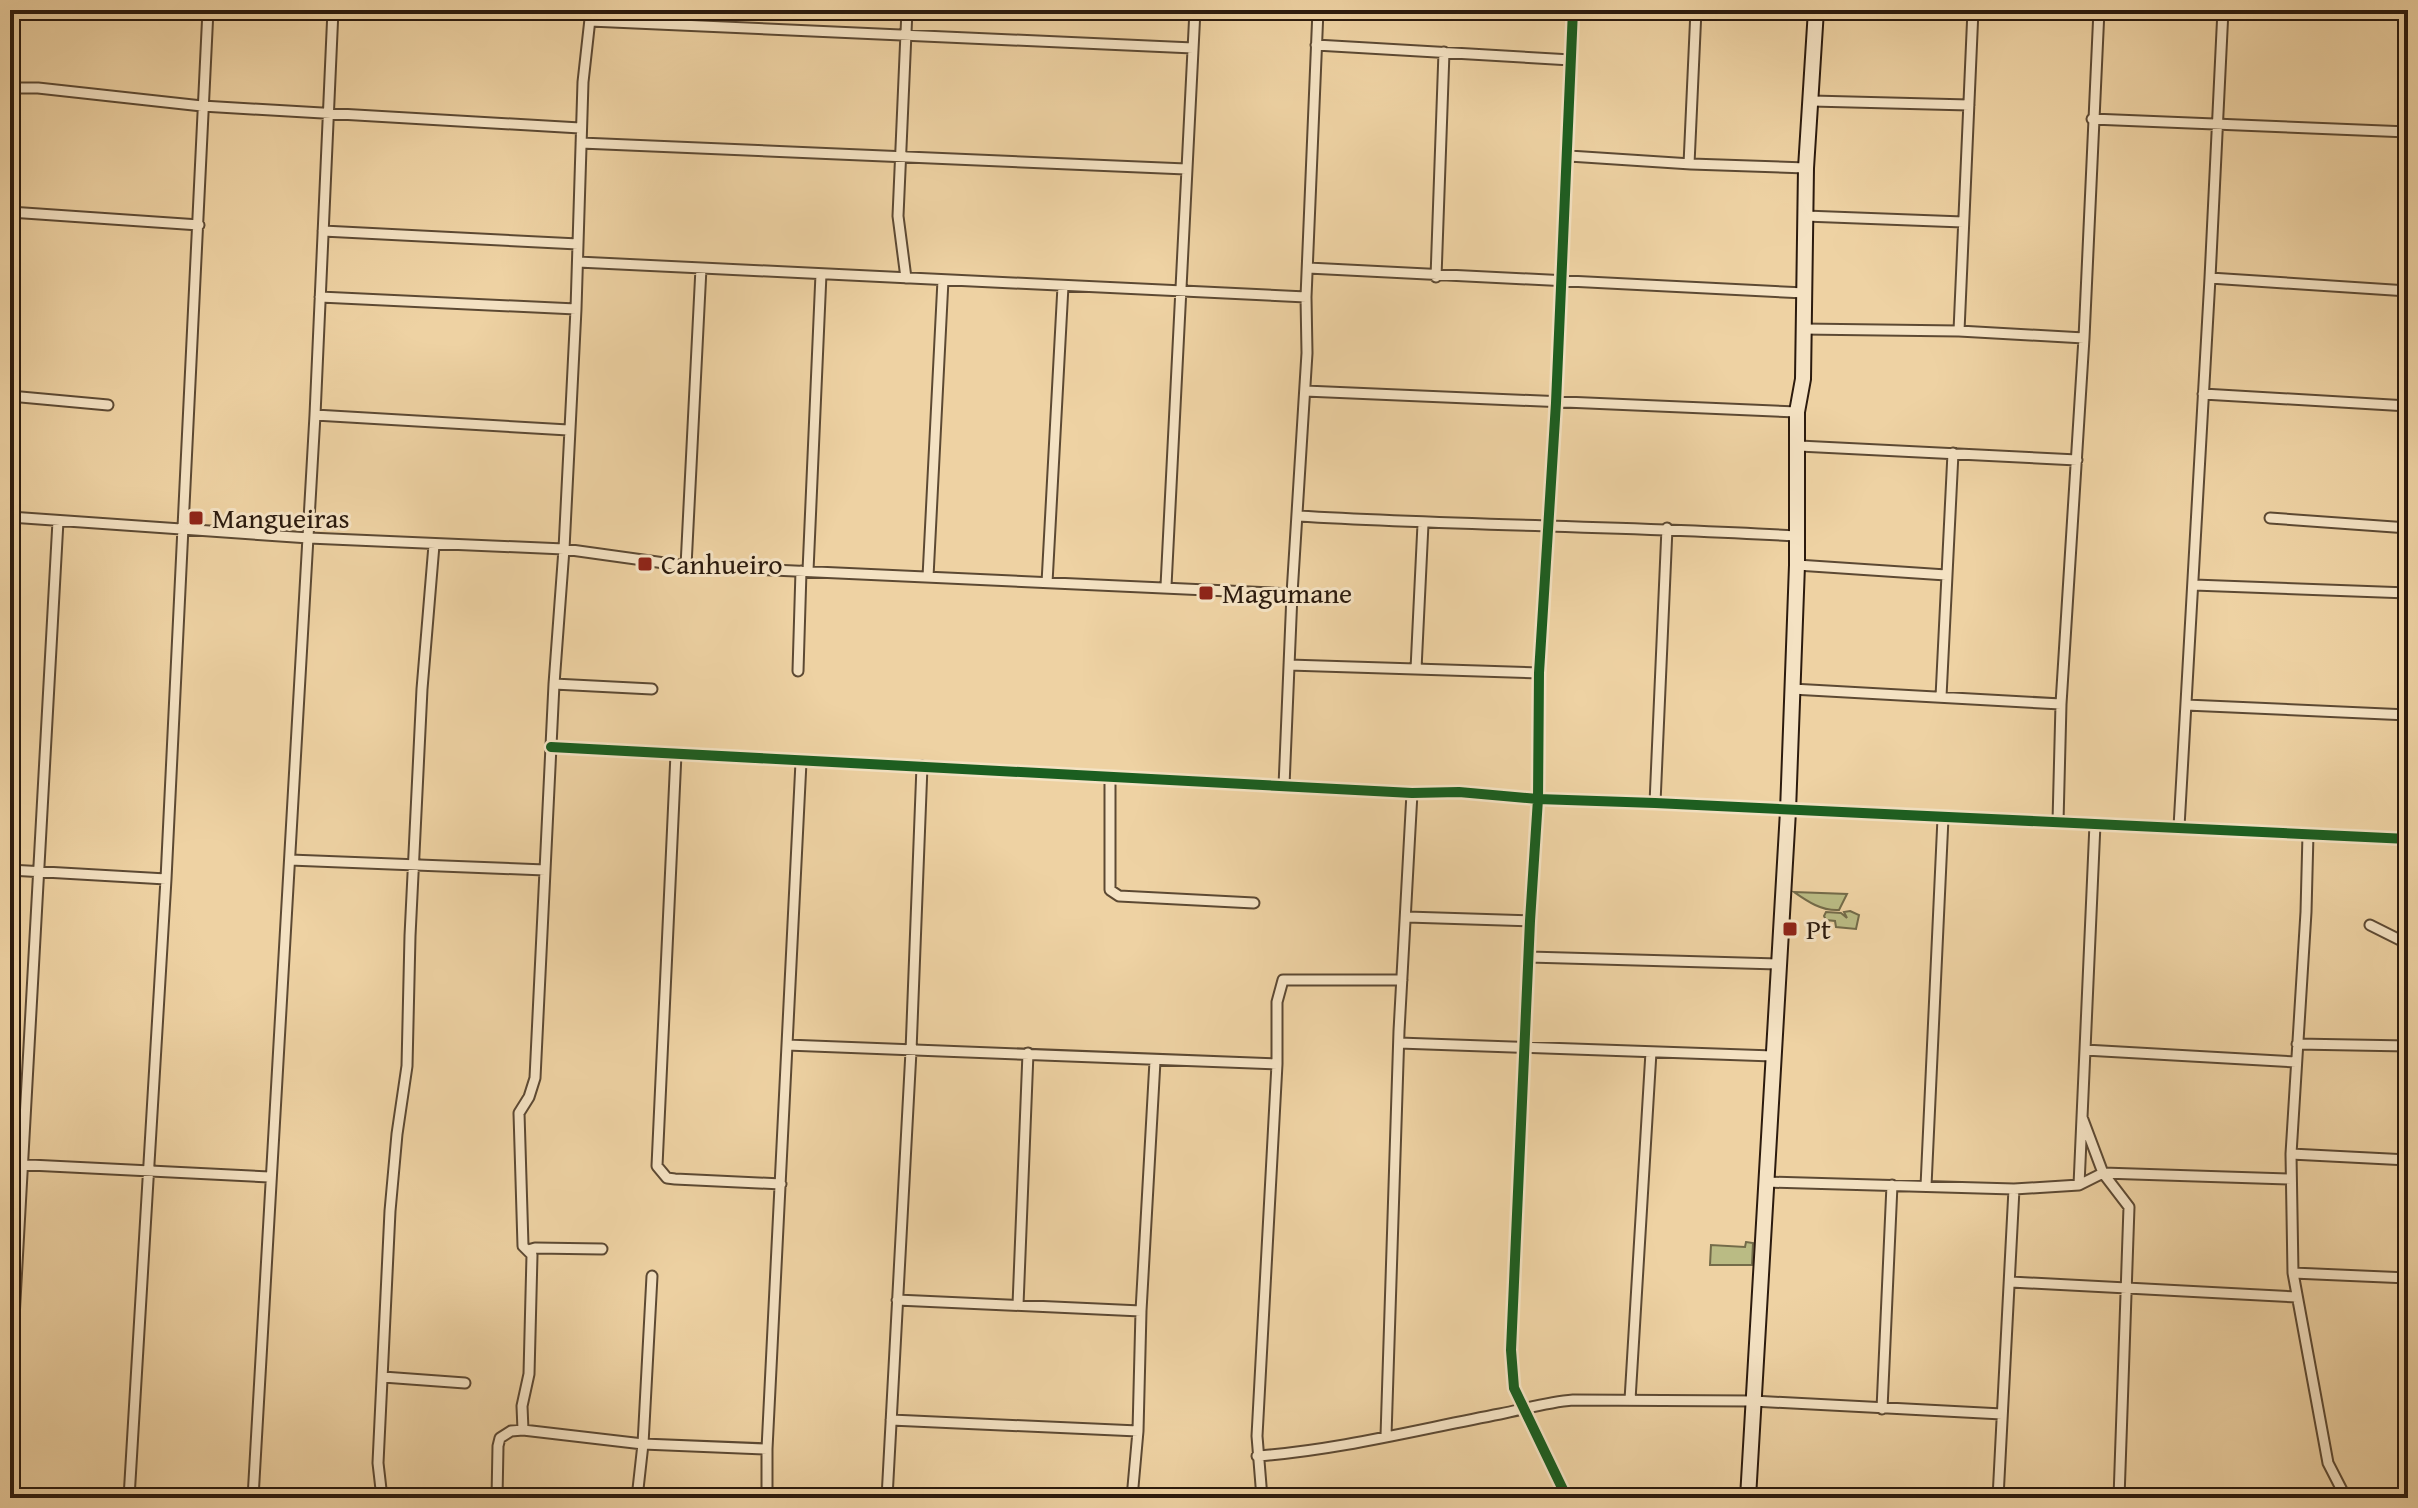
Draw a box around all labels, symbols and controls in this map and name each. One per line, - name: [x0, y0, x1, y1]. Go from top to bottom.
- place label: Mangueiras: [212, 497, 350, 538]
- marker: Mangueiras: [187, 509, 205, 527]
- place label: Canhueiro: [661, 543, 782, 584]
- marker: Canhueiro: [636, 555, 654, 573]
- place label: Magumane: [1222, 572, 1352, 613]
- marker: Magumane: [1197, 584, 1215, 602]
- place label: Pt: [1806, 908, 1831, 949]
- marker: Pt: [1781, 920, 1799, 938]

